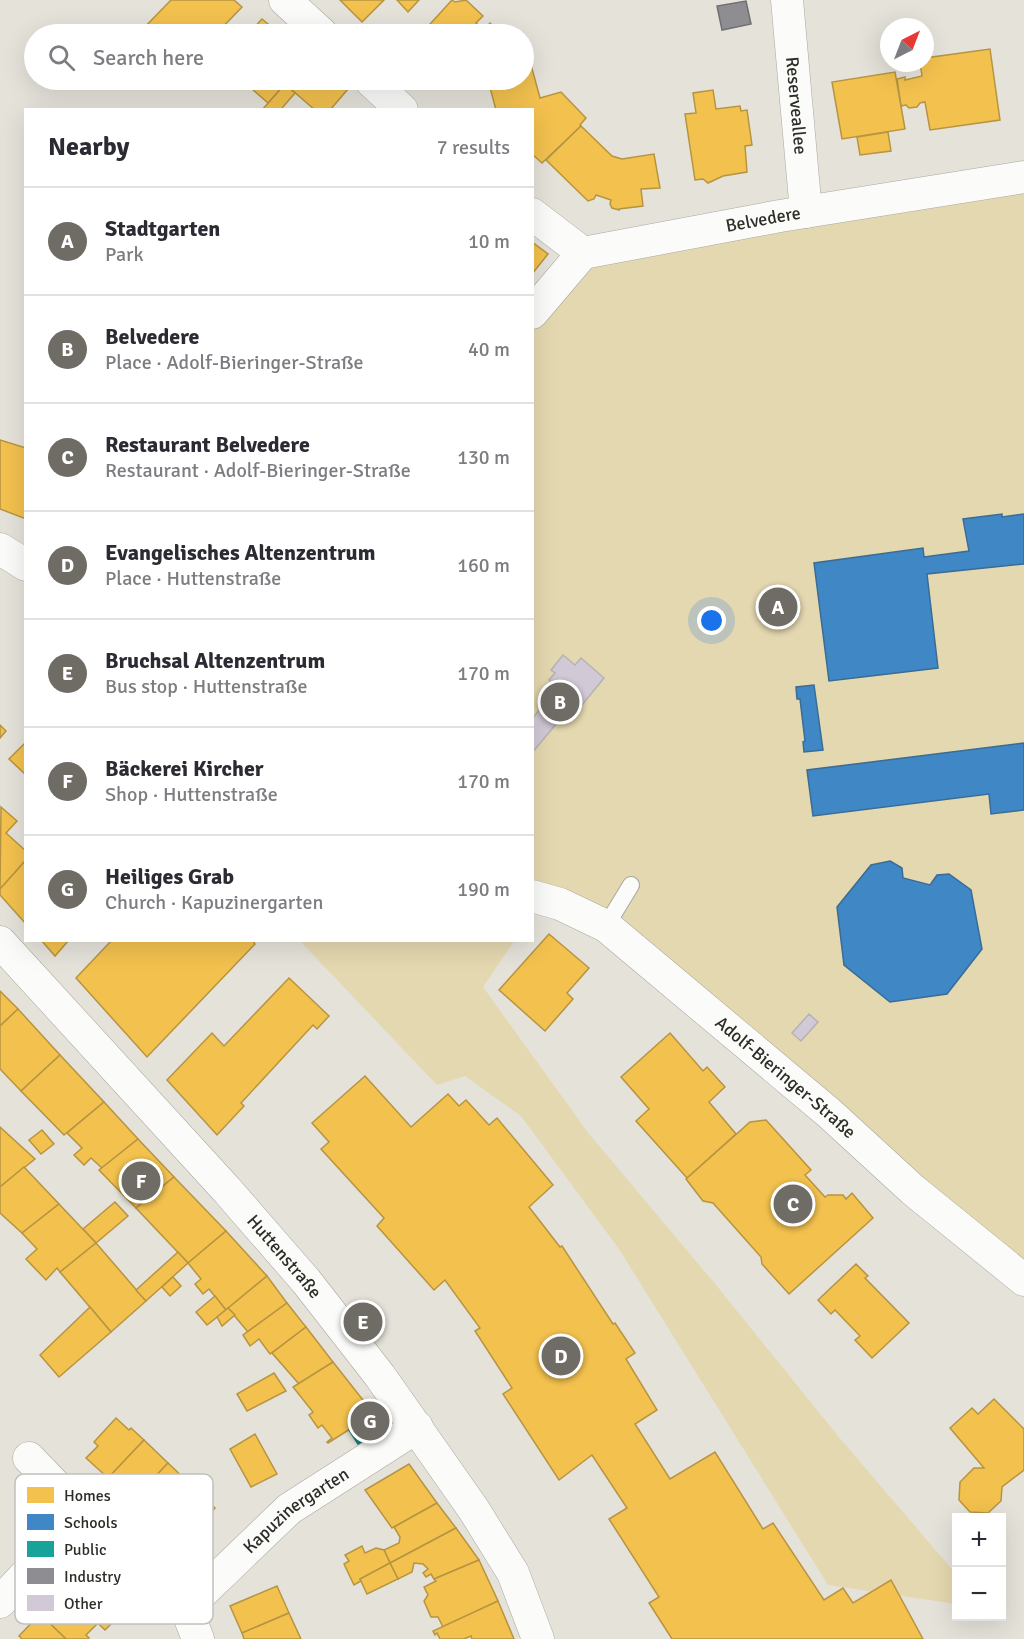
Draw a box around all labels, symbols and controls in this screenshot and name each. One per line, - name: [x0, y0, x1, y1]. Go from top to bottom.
- north arrow: [880, 18, 934, 72]
- search box: [24, 24, 534, 90]
- icon: search: [45, 41, 78, 74]
- text: Search here: [93, 44, 204, 71]
- street label: Reserveallee: [781, 56, 812, 155]
- text: Nearby: [48, 131, 129, 163]
- text: 7 results: [437, 135, 510, 160]
- street label: Belvedere: [724, 202, 802, 237]
- text: Stadtgarten: [105, 215, 220, 242]
- text: A: [61, 229, 74, 254]
- text: 10 m: [468, 229, 510, 254]
- text: Park: [105, 242, 143, 267]
- text: Belvedere: [105, 323, 200, 350]
- text: B: [61, 337, 74, 362]
- text: 40 m: [468, 337, 510, 362]
- text: Place · Adolf-Bieringer-Straße: [105, 350, 364, 375]
- text: Restaurant Belvedere: [105, 431, 310, 458]
- text: C: [61, 445, 74, 470]
- text: 130 m: [457, 445, 510, 470]
- text: Restaurant · Adolf-Bieringer-Straße: [105, 458, 411, 483]
- text: Evangelisches Altenzentrum: [105, 539, 376, 566]
- text: D: [61, 553, 74, 578]
- text: 160 m: [457, 553, 510, 578]
- text: Place · Huttenstraße: [105, 566, 281, 591]
- pin: A: [758, 584, 798, 630]
- your location: [697, 606, 726, 635]
- text: Bruchsal Altenzentrum: [105, 647, 325, 674]
- text: E: [62, 661, 73, 686]
- text: 170 m: [457, 661, 510, 686]
- text: Bus stop · Huttenstraße: [105, 674, 307, 699]
- pin: B: [540, 680, 580, 724]
- text: Bäckerei Kircher: [105, 755, 264, 782]
- text: F: [62, 769, 73, 794]
- text: 170 m: [457, 769, 510, 794]
- text: Shop · Huttenstraße: [105, 782, 278, 807]
- text: Heiliges Grab: [105, 863, 234, 890]
- text: G: [61, 877, 74, 902]
- text: 190 m: [457, 877, 510, 902]
- text: Church · Kapuzinergarten: [105, 890, 323, 915]
- street label: Adolf-Bieringer-Straße: [711, 1011, 860, 1143]
- pin: F: [122, 1158, 160, 1204]
- pin: C: [774, 1182, 812, 1226]
- street label: Huttenstraße: [242, 1210, 326, 1303]
- pin: E: [344, 1300, 382, 1344]
- pin: D: [542, 1334, 580, 1378]
- pin: G: [350, 1398, 389, 1444]
- street label: Kapuzinergarten: [239, 1463, 353, 1558]
- legend: [15, 1474, 213, 1624]
- text: Homes: [64, 1486, 111, 1506]
- text: Schools: [64, 1513, 117, 1533]
- map controls: [952, 1513, 1006, 1621]
- button: +: [952, 1513, 1006, 1567]
- text: Public: [64, 1540, 107, 1560]
- text: Industry: [64, 1567, 122, 1587]
- button: −: [952, 1567, 1006, 1621]
- text: Other: [64, 1594, 103, 1614]

